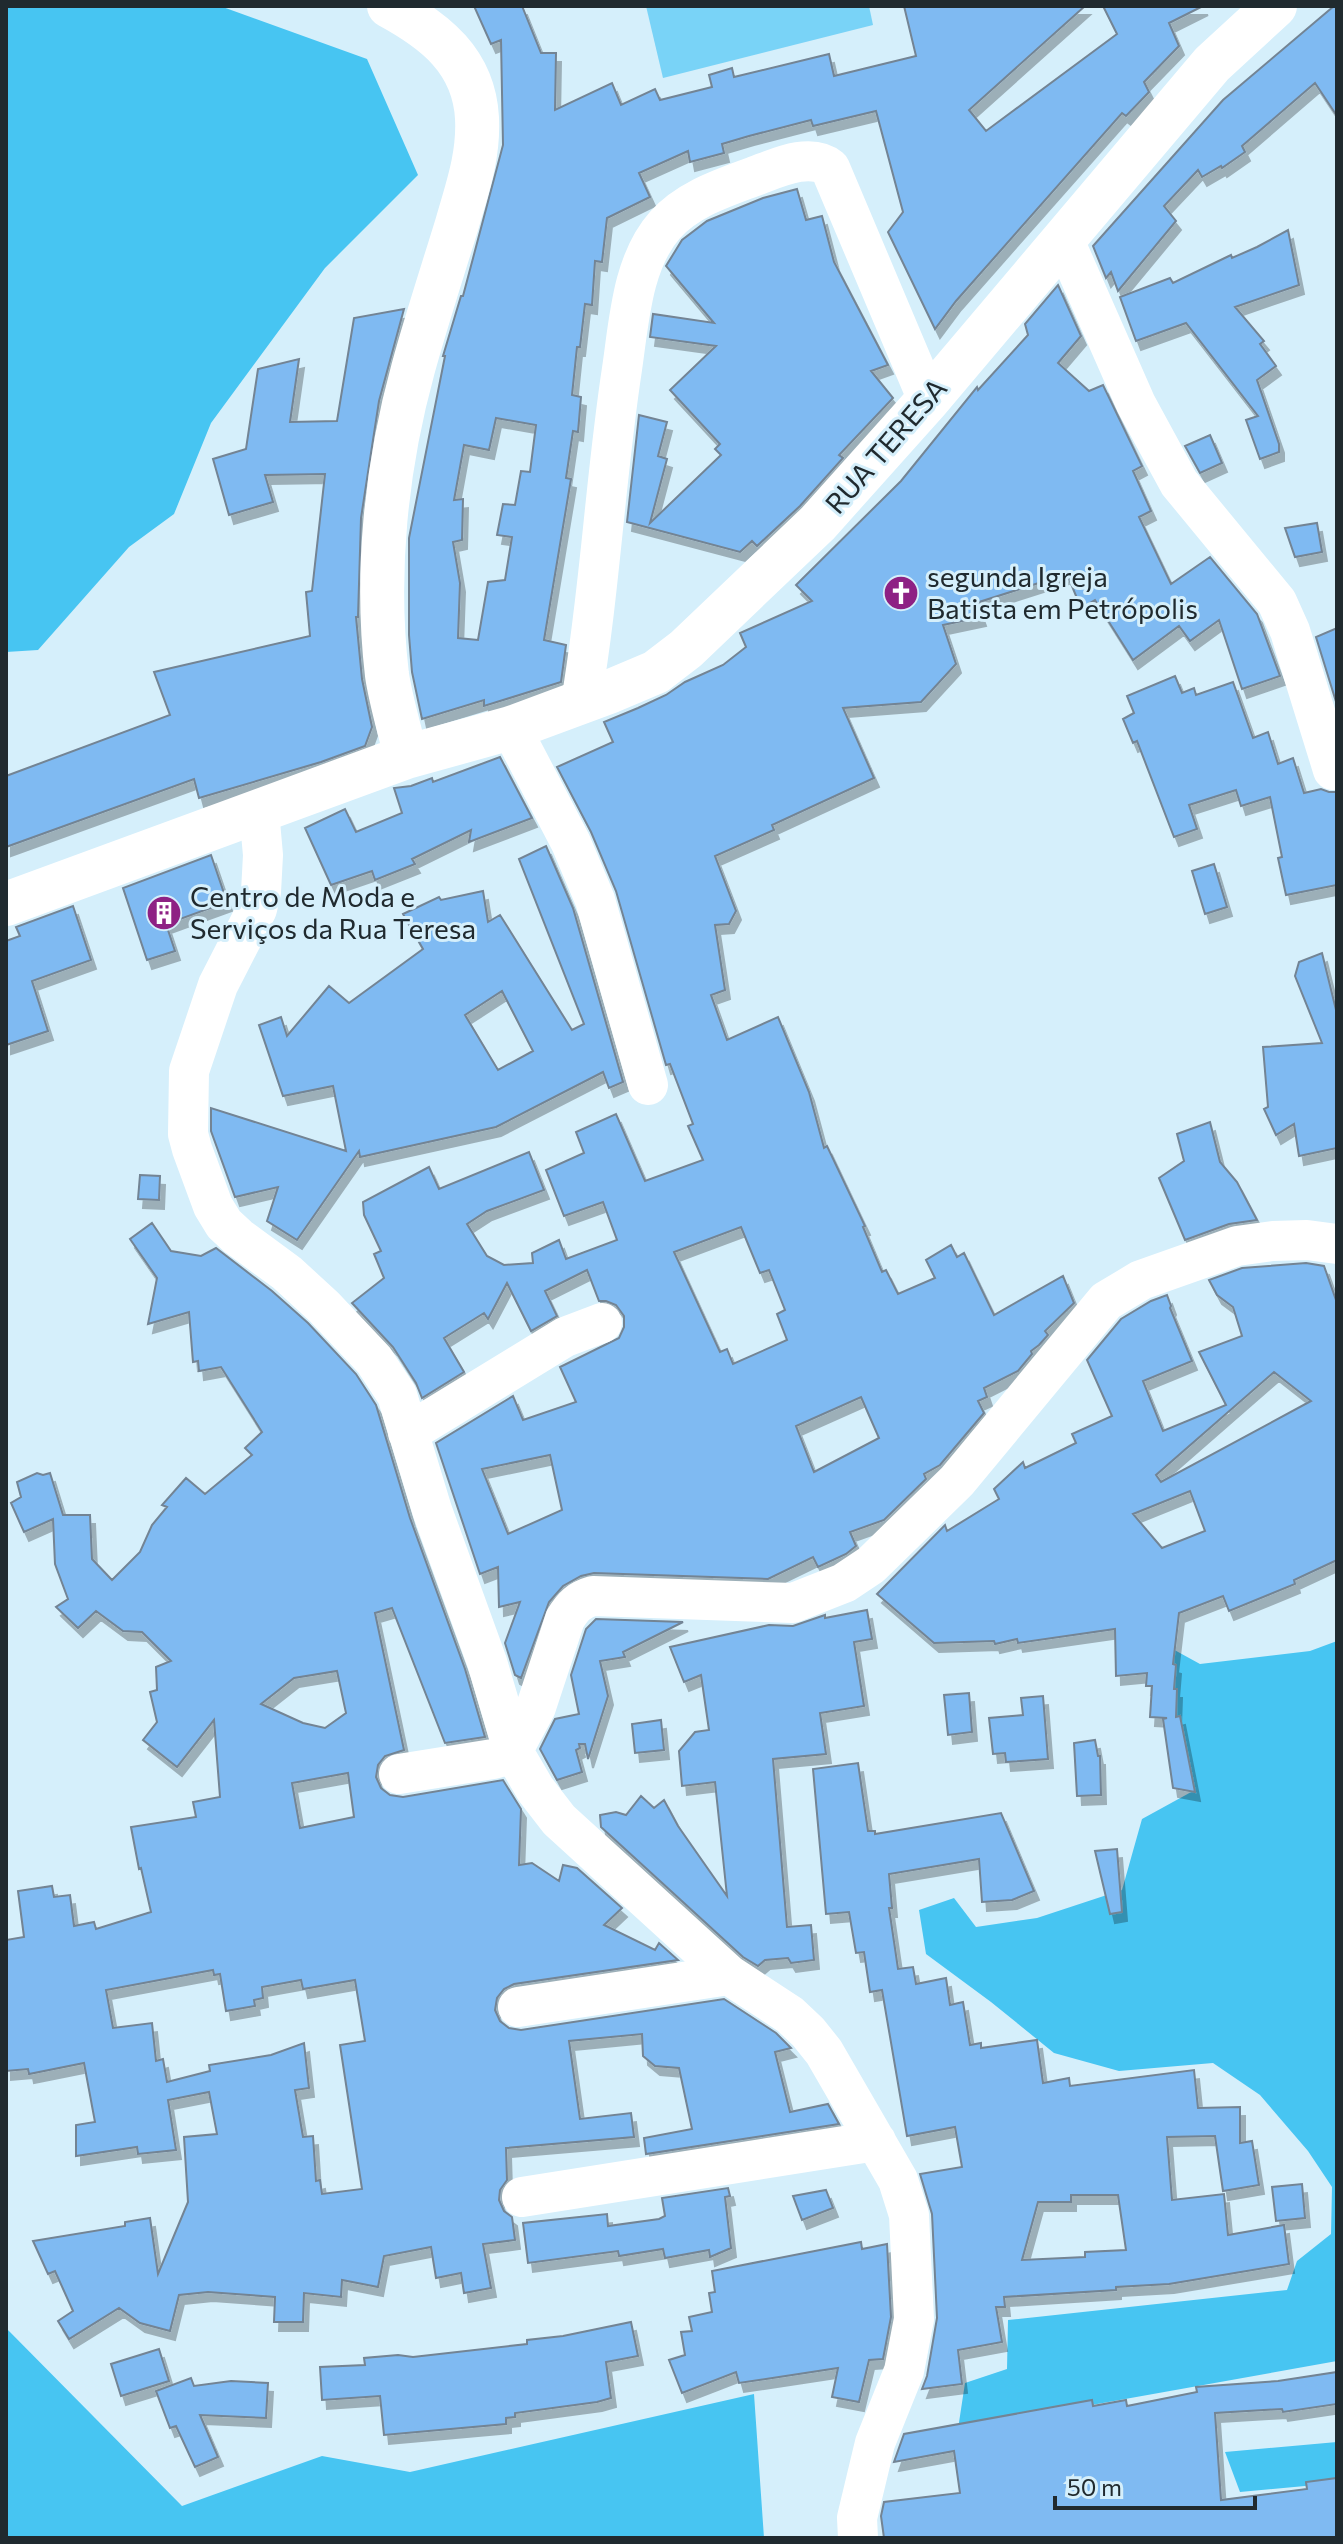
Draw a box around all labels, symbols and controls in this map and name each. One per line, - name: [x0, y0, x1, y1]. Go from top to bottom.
- street label: RUA TERESA: [817, 371, 953, 520]
- place label: segunda Igreja Batista em Petrópolis: [927, 559, 1198, 625]
- church icon: segunda Igreja Batista em Petrópolis: [882, 574, 920, 612]
- place label: Centro de Moda e Serviços da Rua Teresa: [190, 879, 476, 945]
- building icon: Centro de Moda e Serviços da Rua Teresa: [145, 894, 183, 932]
- scale bar: [1055, 2460, 1255, 2510]
- text: 50 m: [1067, 2472, 1122, 2501]

